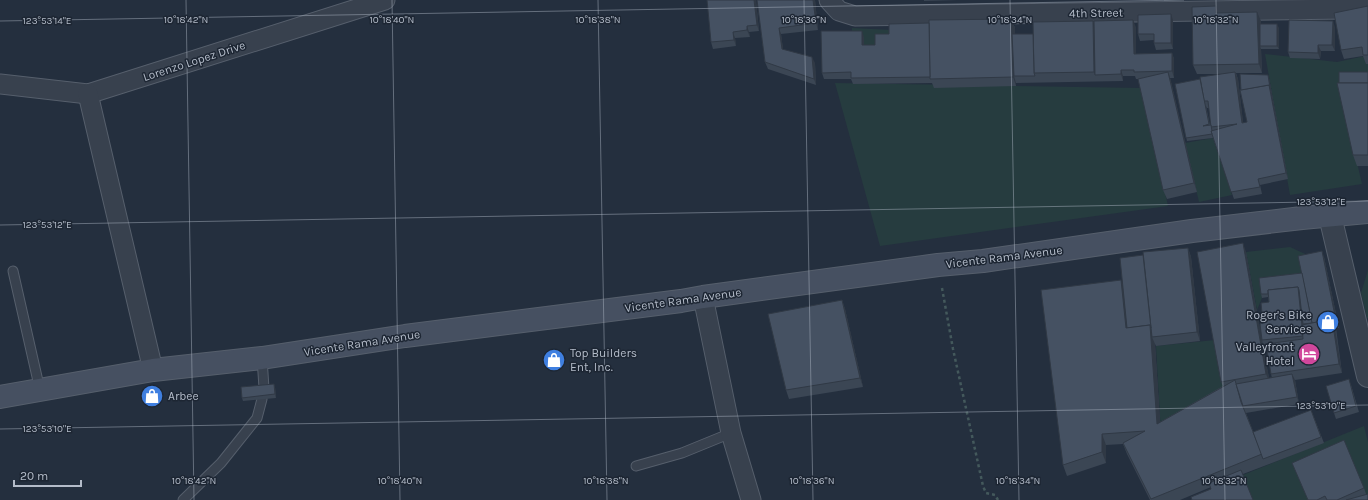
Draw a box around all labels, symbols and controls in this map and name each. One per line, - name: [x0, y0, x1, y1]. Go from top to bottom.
- street label: 4th Street: [1069, 6, 1124, 20]
- text: 10°18'42"N: [164, 14, 208, 26]
- text: 10°18'40"N: [370, 14, 414, 26]
- text: 10°18'38"N: [575, 14, 621, 26]
- text: 10°18'36"N: [782, 14, 826, 26]
- text: 10°18'34"N: [988, 14, 1032, 26]
- text: 10°18'32"N: [1193, 14, 1239, 26]
- text: 123°53'14"E: [23, 15, 71, 27]
- street label: Lorenzo Lopez Drive: [141, 38, 247, 84]
- text: 123°53'12"E: [1296, 196, 1346, 208]
- text: 123°53'12"E: [22, 219, 72, 231]
- street label: Vicente Rama Avenue: [945, 243, 1063, 271]
- street label: Vicente Rama Avenue: [624, 285, 742, 315]
- place label: Roger's Bike Services: [1246, 308, 1312, 336]
- shop icon: Roger's Bike Services: [1315, 309, 1341, 335]
- street label: Vicente Rama Avenue: [303, 327, 421, 359]
- place label: Valleyfront Hotel: [1236, 340, 1294, 368]
- hotel icon: Valleyfront Hotel: [1296, 341, 1322, 367]
- place label: Top Builders Ent, Inc.: [570, 346, 637, 374]
- shop icon: Top Builders Ent, Inc.: [541, 347, 567, 373]
- shop icon: Arbee: [139, 383, 165, 409]
- place label: Arbee: [168, 389, 199, 403]
- text: 123°53'10"E: [1296, 400, 1346, 412]
- text: 123°53'10"E: [22, 423, 72, 435]
- scale bar: [14, 462, 81, 488]
- text: 20 m: [20, 469, 48, 483]
- text: 10°18'42"N: [172, 475, 216, 487]
- text: 10°18'40"N: [378, 475, 422, 487]
- text: 10°18'38"N: [583, 475, 629, 487]
- text: 10°18'36"N: [790, 475, 834, 487]
- text: 10°18'34"N: [996, 475, 1040, 487]
- text: 10°18'32"N: [1201, 475, 1247, 487]

